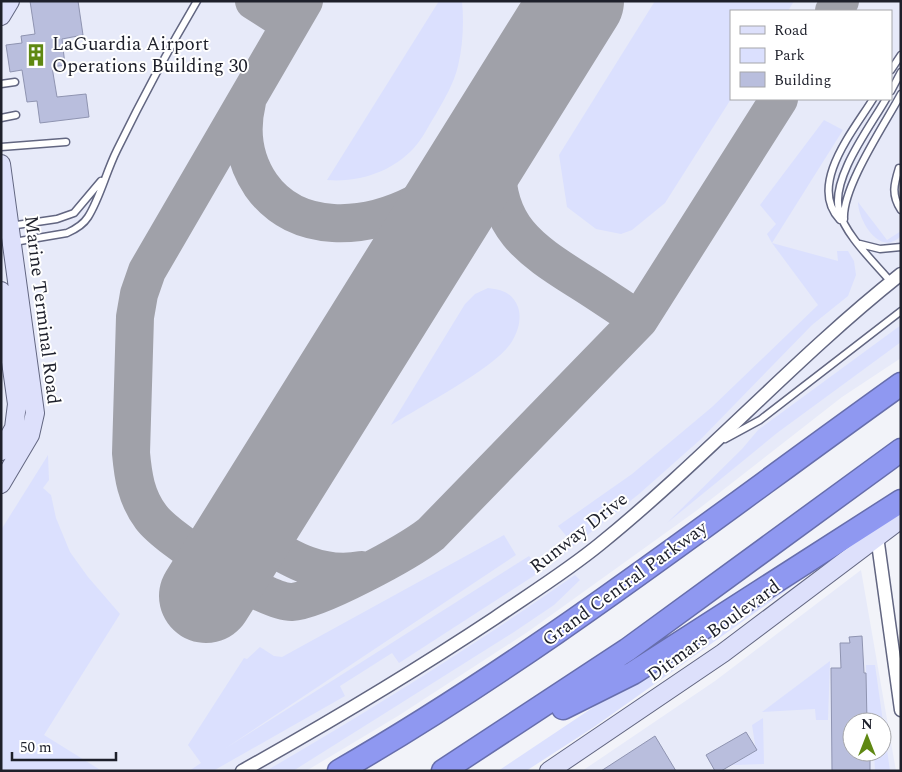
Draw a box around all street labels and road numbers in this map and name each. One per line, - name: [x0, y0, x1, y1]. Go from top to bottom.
- street label: Marine Terminal Road: [16, 214, 68, 406]
- street label: Runway Drive: [524, 485, 634, 581]
- street label: Grand Central Parkway: [536, 514, 714, 654]
- street label: Ditmars Boulevard: [641, 573, 787, 689]

